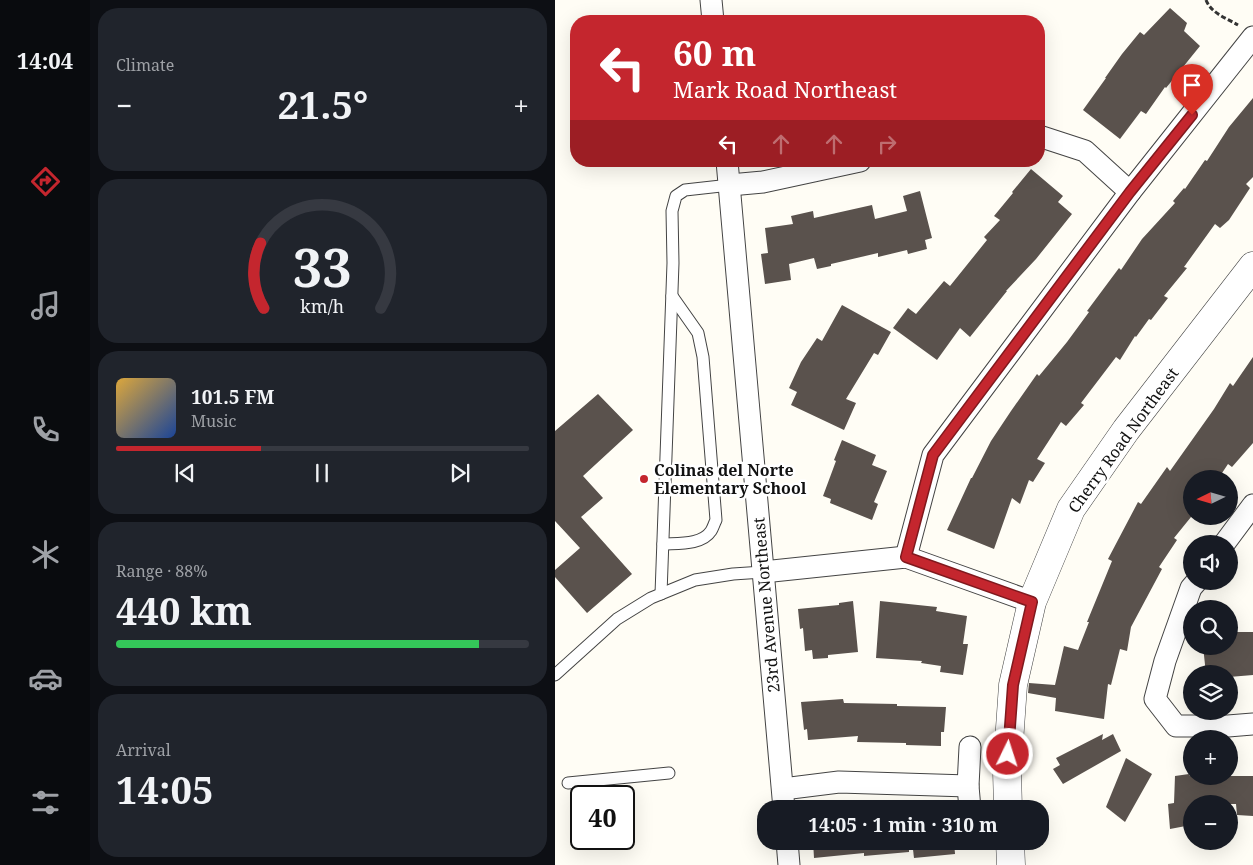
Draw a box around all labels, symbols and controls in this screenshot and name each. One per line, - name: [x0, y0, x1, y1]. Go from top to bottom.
- text: 60 m: [673, 29, 756, 76]
- icon: left: [590, 35, 655, 100]
- text: 14:04: [17, 45, 73, 75]
- text: Climate: [116, 54, 174, 76]
- pin: [1171, 64, 1213, 115]
- icon: arrive: [1178, 71, 1206, 99]
- text: Mark Road Northeast: [673, 74, 897, 104]
- text: 21.5°: [277, 78, 368, 130]
- text: −: [116, 86, 132, 124]
- text: +: [513, 86, 529, 124]
- icon: left: [714, 130, 742, 158]
- icon: ahead: [767, 130, 795, 158]
- icon: ahead: [820, 130, 848, 158]
- icon: right: [873, 130, 901, 158]
- icon: directions: [28, 164, 63, 199]
- text: 33: [293, 231, 352, 302]
- icon: music: [28, 288, 63, 323]
- text: km/h: [301, 294, 344, 318]
- street label: Cherry Road Northeast: [1063, 363, 1183, 517]
- text: 101.5 FM: [191, 384, 274, 410]
- text: Music: [191, 410, 236, 432]
- icon: phone: [28, 412, 63, 447]
- icon: previous: [171, 459, 199, 487]
- icon: pause: [308, 459, 336, 487]
- icon: next: [446, 459, 474, 487]
- place label: Colinas del Norte Elementary School: [654, 459, 807, 499]
- north arrow: [1183, 470, 1237, 525]
- map controls: [1183, 470, 1238, 850]
- marker: Colinas del Norte Elementary School: [638, 473, 650, 485]
- street label: 23rd Avenue Northeast: [747, 516, 785, 694]
- button: sound: [1183, 535, 1238, 590]
- icon: climate: [28, 537, 63, 572]
- text: Range · 88%: [116, 560, 208, 582]
- text: 440 km: [116, 584, 252, 636]
- button: search: [1183, 600, 1238, 655]
- icon: car: [28, 661, 63, 696]
- button: layers: [1183, 665, 1238, 720]
- position arrow: [981, 727, 1033, 779]
- button: +: [1183, 730, 1238, 785]
- text: Arrival: [116, 739, 171, 761]
- text: 14:05: [116, 763, 213, 815]
- icon: filters: [28, 785, 63, 820]
- speed limit sign: 40: [570, 785, 635, 850]
- button: −: [1183, 795, 1238, 850]
- text: 14:05 · 1 min · 310 m: [808, 812, 998, 838]

